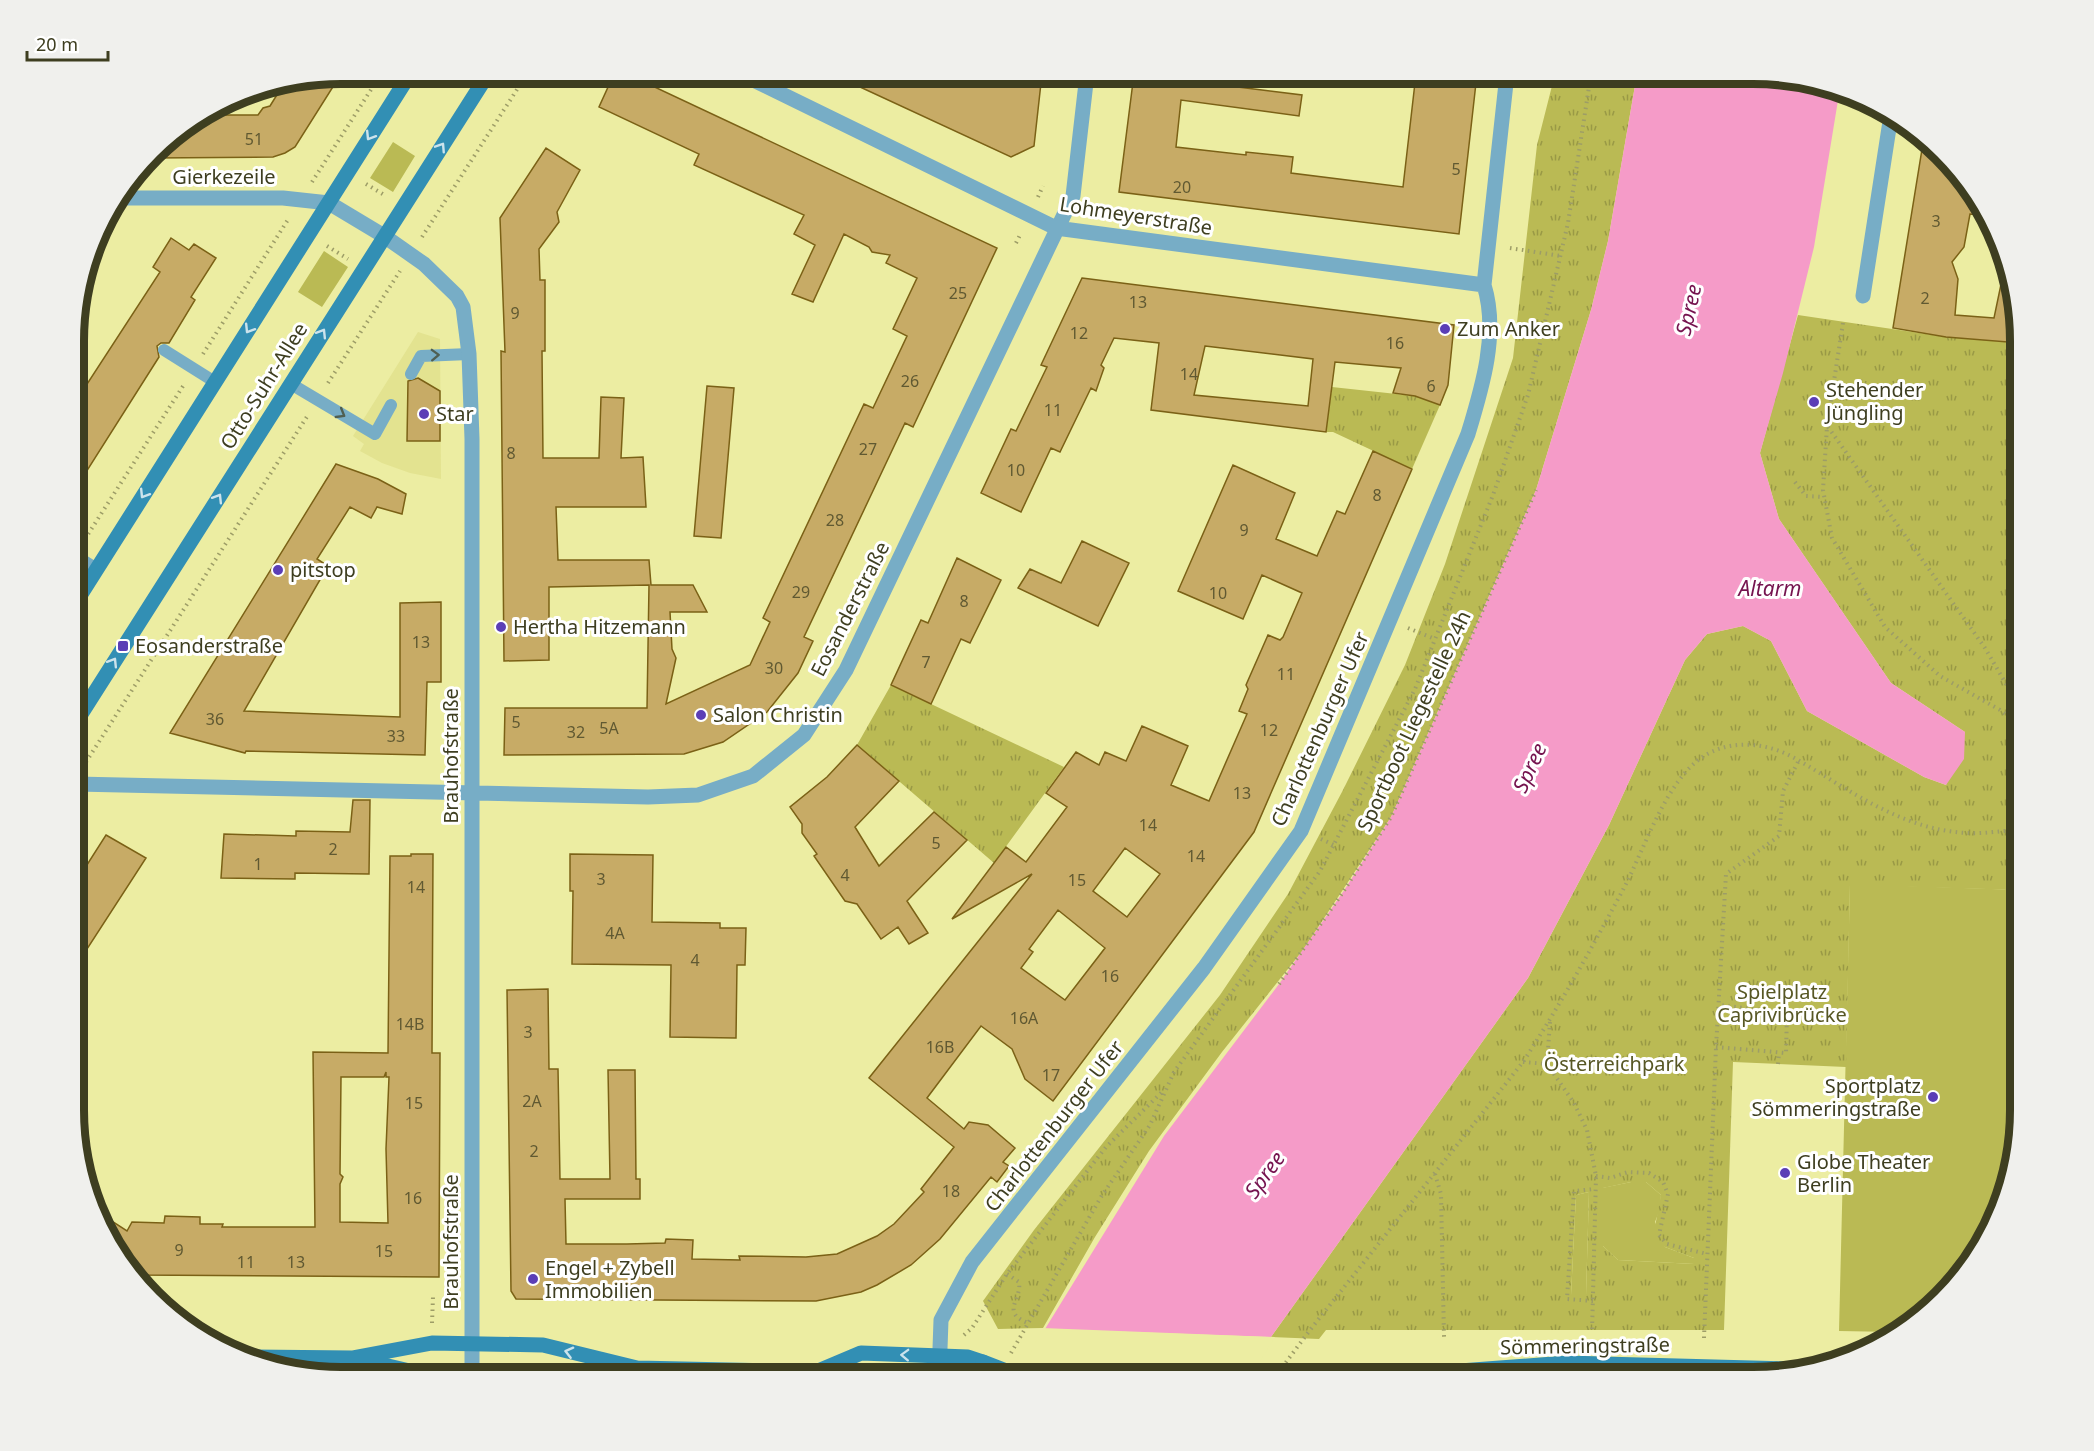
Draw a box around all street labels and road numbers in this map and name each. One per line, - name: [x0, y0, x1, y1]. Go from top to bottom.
- street label: Gierkezeile: [172, 163, 276, 190]
- street label: Lohmeyerstraße: [1058, 190, 1214, 241]
- street label: Otto-Suhr-Allee: [214, 317, 313, 454]
- street label: Eosanderstraße: [804, 537, 895, 681]
- street label: Sportboot Liegestelle 24h: [1351, 606, 1477, 835]
- street label: Charlottenburger Ufer: [1264, 627, 1375, 830]
- street label: Brauhofstraße: [437, 688, 464, 824]
- street label: Charlottenburger Ufer: [978, 1034, 1129, 1217]
- street label: Brauhofstraße: [437, 1174, 464, 1310]
- street label: Sömmeringstraße: [1500, 1331, 1670, 1360]

